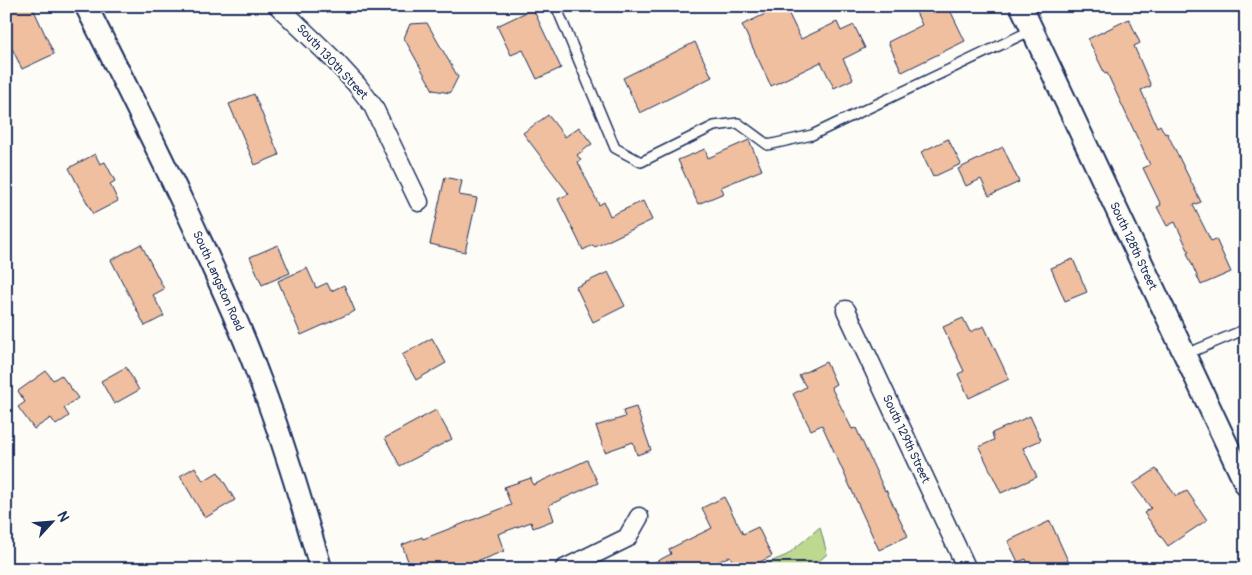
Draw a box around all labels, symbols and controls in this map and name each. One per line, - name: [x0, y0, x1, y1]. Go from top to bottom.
- street label: South 130th Street: [293, 21, 371, 103]
- street label: South 128th Street: [1106, 200, 1160, 293]
- street label: South Langston Road: [189, 229, 247, 334]
- street label: South 129th Street: [879, 392, 933, 486]
- north arrow: [28, 498, 78, 548]
- text: N: [54, 509, 73, 525]

